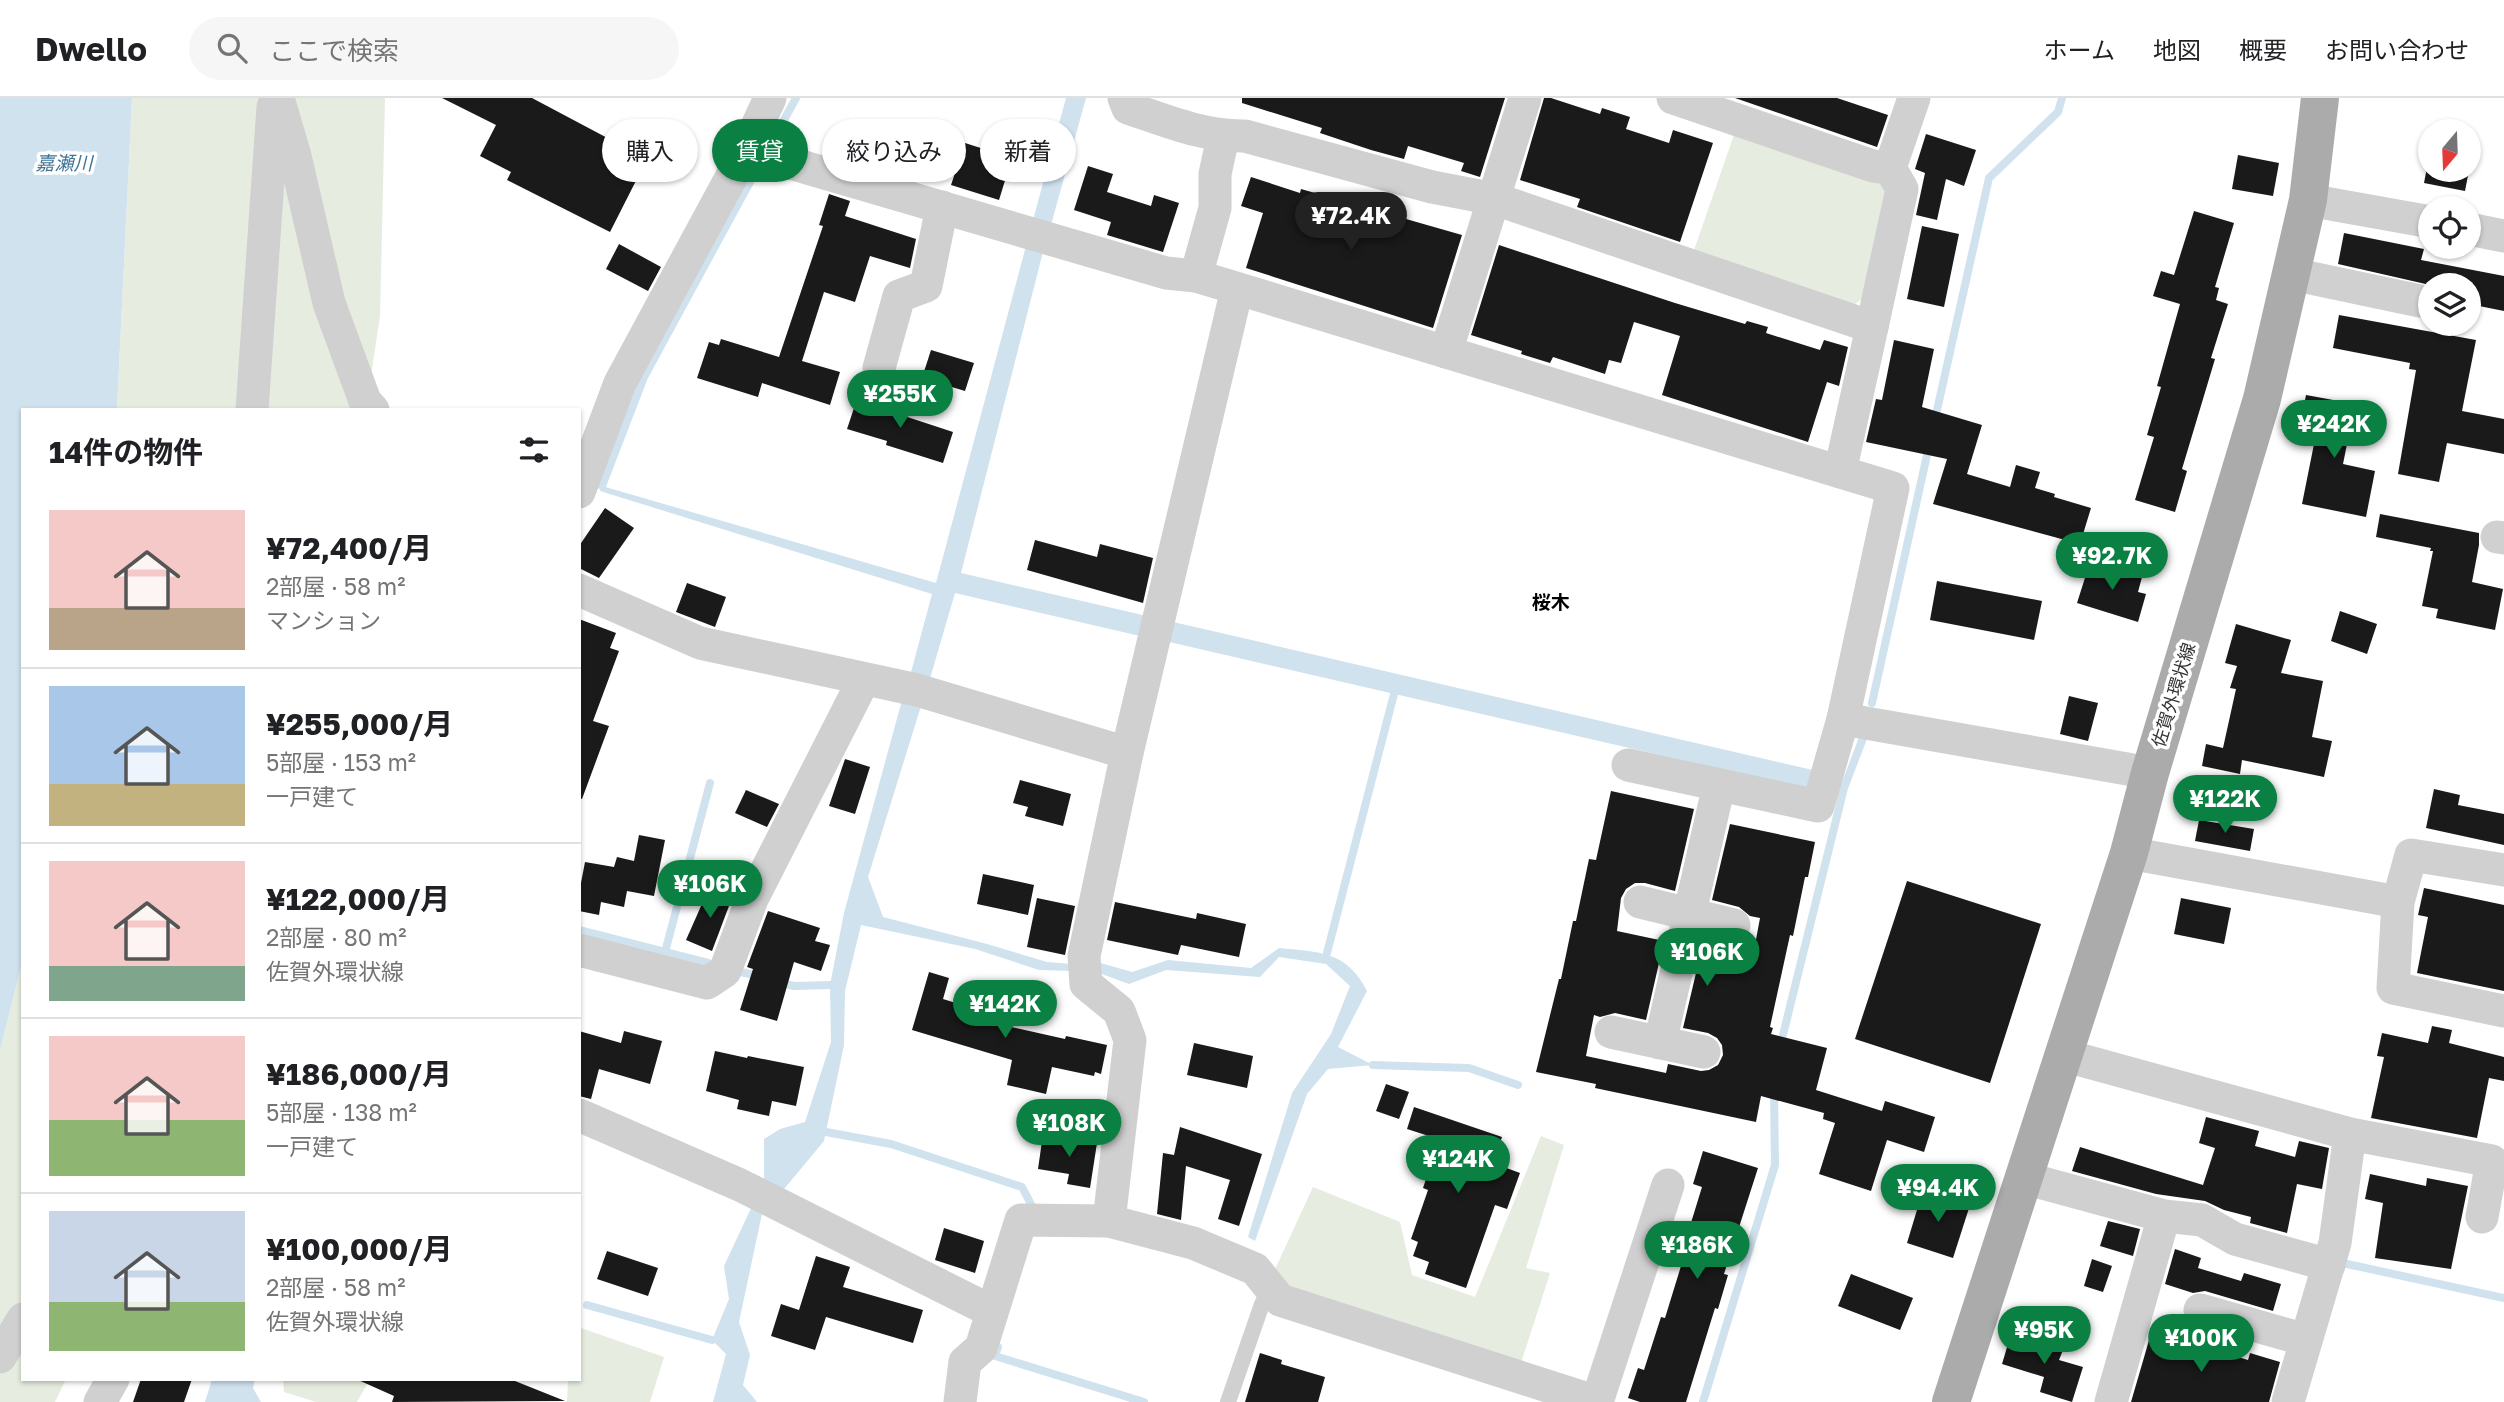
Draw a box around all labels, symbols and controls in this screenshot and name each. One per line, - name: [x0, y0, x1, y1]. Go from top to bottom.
- search box: [189, 17, 679, 80]
- text: Dwello: [35, 29, 147, 68]
- icon: search: [213, 29, 251, 67]
- text: ここで検索: [269, 35, 399, 66]
- text: ホーム: [2044, 35, 2115, 64]
- text: 地図: [2153, 35, 2201, 64]
- text: 概要: [2239, 35, 2287, 64]
- text: お問い合わせ: [2325, 35, 2469, 64]
- chip: 購入: [602, 119, 698, 182]
- chip: 賃貸: [712, 119, 808, 182]
- chip: 絞り込み: [822, 119, 966, 182]
- chip: 新着: [980, 119, 1076, 182]
- north arrow: [2418, 119, 2482, 182]
- map controls: [2418, 119, 2481, 336]
- water label: 嘉瀬川: [35, 151, 94, 174]
- pin: ¥72.4K: [1294, 192, 1408, 252]
- button: locate: [2418, 196, 2481, 259]
- text: ¥72.4K: [1311, 201, 1391, 229]
- button: layers: [2418, 273, 2481, 336]
- pin: ¥255K: [851, 370, 949, 430]
- text: ¥255K: [863, 379, 937, 407]
- pin: ¥242K: [2285, 400, 2383, 460]
- text: ¥242K: [2297, 409, 2371, 437]
- icon: filters: [515, 431, 553, 469]
- text: 14件の物件: [49, 434, 203, 470]
- text: ¥72,400/月: [266, 530, 432, 566]
- pin: ¥92.7K: [2055, 532, 2169, 592]
- icon: home: [105, 538, 189, 622]
- text: ¥92.7K: [2072, 541, 2152, 569]
- text: 2部屋 · 58 m²: [266, 572, 406, 600]
- district label: 桜木: [1532, 590, 1570, 613]
- text: マンション: [266, 606, 381, 634]
- street label: 佐賀外環状線: [2147, 640, 2199, 750]
- text: ¥255,000/月: [266, 706, 453, 742]
- icon: home: [105, 714, 189, 798]
- text: 5部屋 · 153 m²: [266, 748, 416, 776]
- pin: ¥122K: [2176, 776, 2274, 835]
- text: 一戸建て: [266, 782, 358, 810]
- text: ¥122K: [2189, 784, 2261, 812]
- pin: ¥106K: [661, 860, 759, 920]
- text: ¥106K: [673, 869, 747, 897]
- text: ¥122,000/月: [266, 881, 450, 917]
- icon: home: [105, 889, 189, 973]
- text: 2部屋 · 80 m²: [266, 923, 406, 951]
- pin: ¥106K: [1658, 928, 1756, 988]
- text: ¥106K: [1670, 937, 1744, 965]
- text: 佐賀外環状線: [266, 957, 404, 985]
- pin: ¥142K: [956, 981, 1054, 1040]
- text: ¥142K: [969, 989, 1041, 1017]
- text: ¥186,000/月: [266, 1056, 452, 1092]
- icon: home: [105, 1064, 189, 1148]
- text: 5部屋 · 138 m²: [266, 1098, 417, 1126]
- pin: ¥108K: [1020, 1100, 1118, 1159]
- text: ¥108K: [1032, 1108, 1106, 1136]
- text: 一戸建て: [266, 1132, 358, 1160]
- pin: ¥124K: [1409, 1136, 1507, 1195]
- text: ¥124K: [1422, 1144, 1494, 1172]
- pin: ¥94.4K: [1881, 1164, 1995, 1224]
- text: ¥94.4K: [1897, 1173, 1979, 1201]
- pin: ¥186K: [1648, 1222, 1746, 1281]
- text: ¥186K: [1660, 1230, 1734, 1258]
- text: ¥100,000/月: [266, 1231, 453, 1267]
- icon: home: [105, 1239, 189, 1323]
- text: 2部屋 · 58 m²: [266, 1273, 406, 1301]
- pin: ¥95K: [2003, 1306, 2085, 1366]
- text: 佐賀外環状線: [266, 1307, 404, 1335]
- pin: ¥100K: [2152, 1314, 2250, 1374]
- text: ¥95K: [2014, 1315, 2074, 1343]
- text: ¥100K: [2164, 1323, 2238, 1351]

